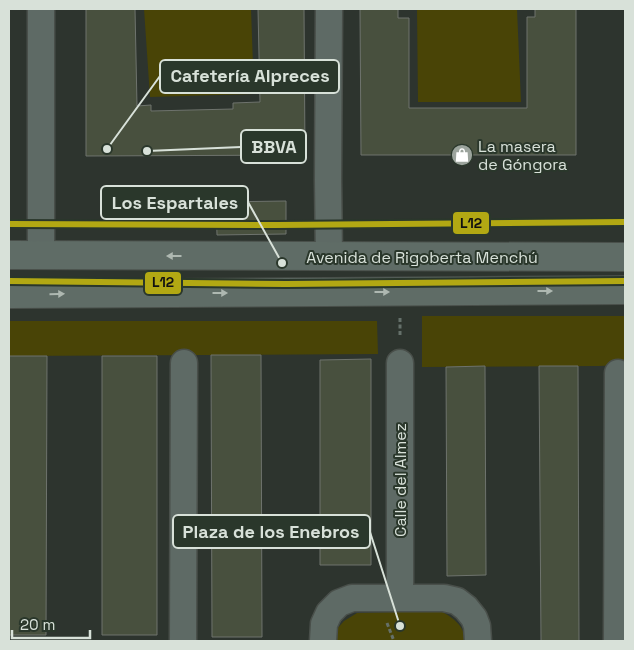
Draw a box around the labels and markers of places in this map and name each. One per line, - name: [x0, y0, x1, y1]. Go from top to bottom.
- callout: Cafetería Alpreces: [160, 60, 339, 93]
- callout: BBVA: [241, 130, 306, 163]
- place label: La masera de Góngora: [478, 136, 567, 175]
- shop icon: La masera de Góngora: [450, 143, 474, 167]
- callout: Los Espartales: [101, 186, 248, 219]
- callout: Plaza de los Enebros: [173, 515, 370, 548]

